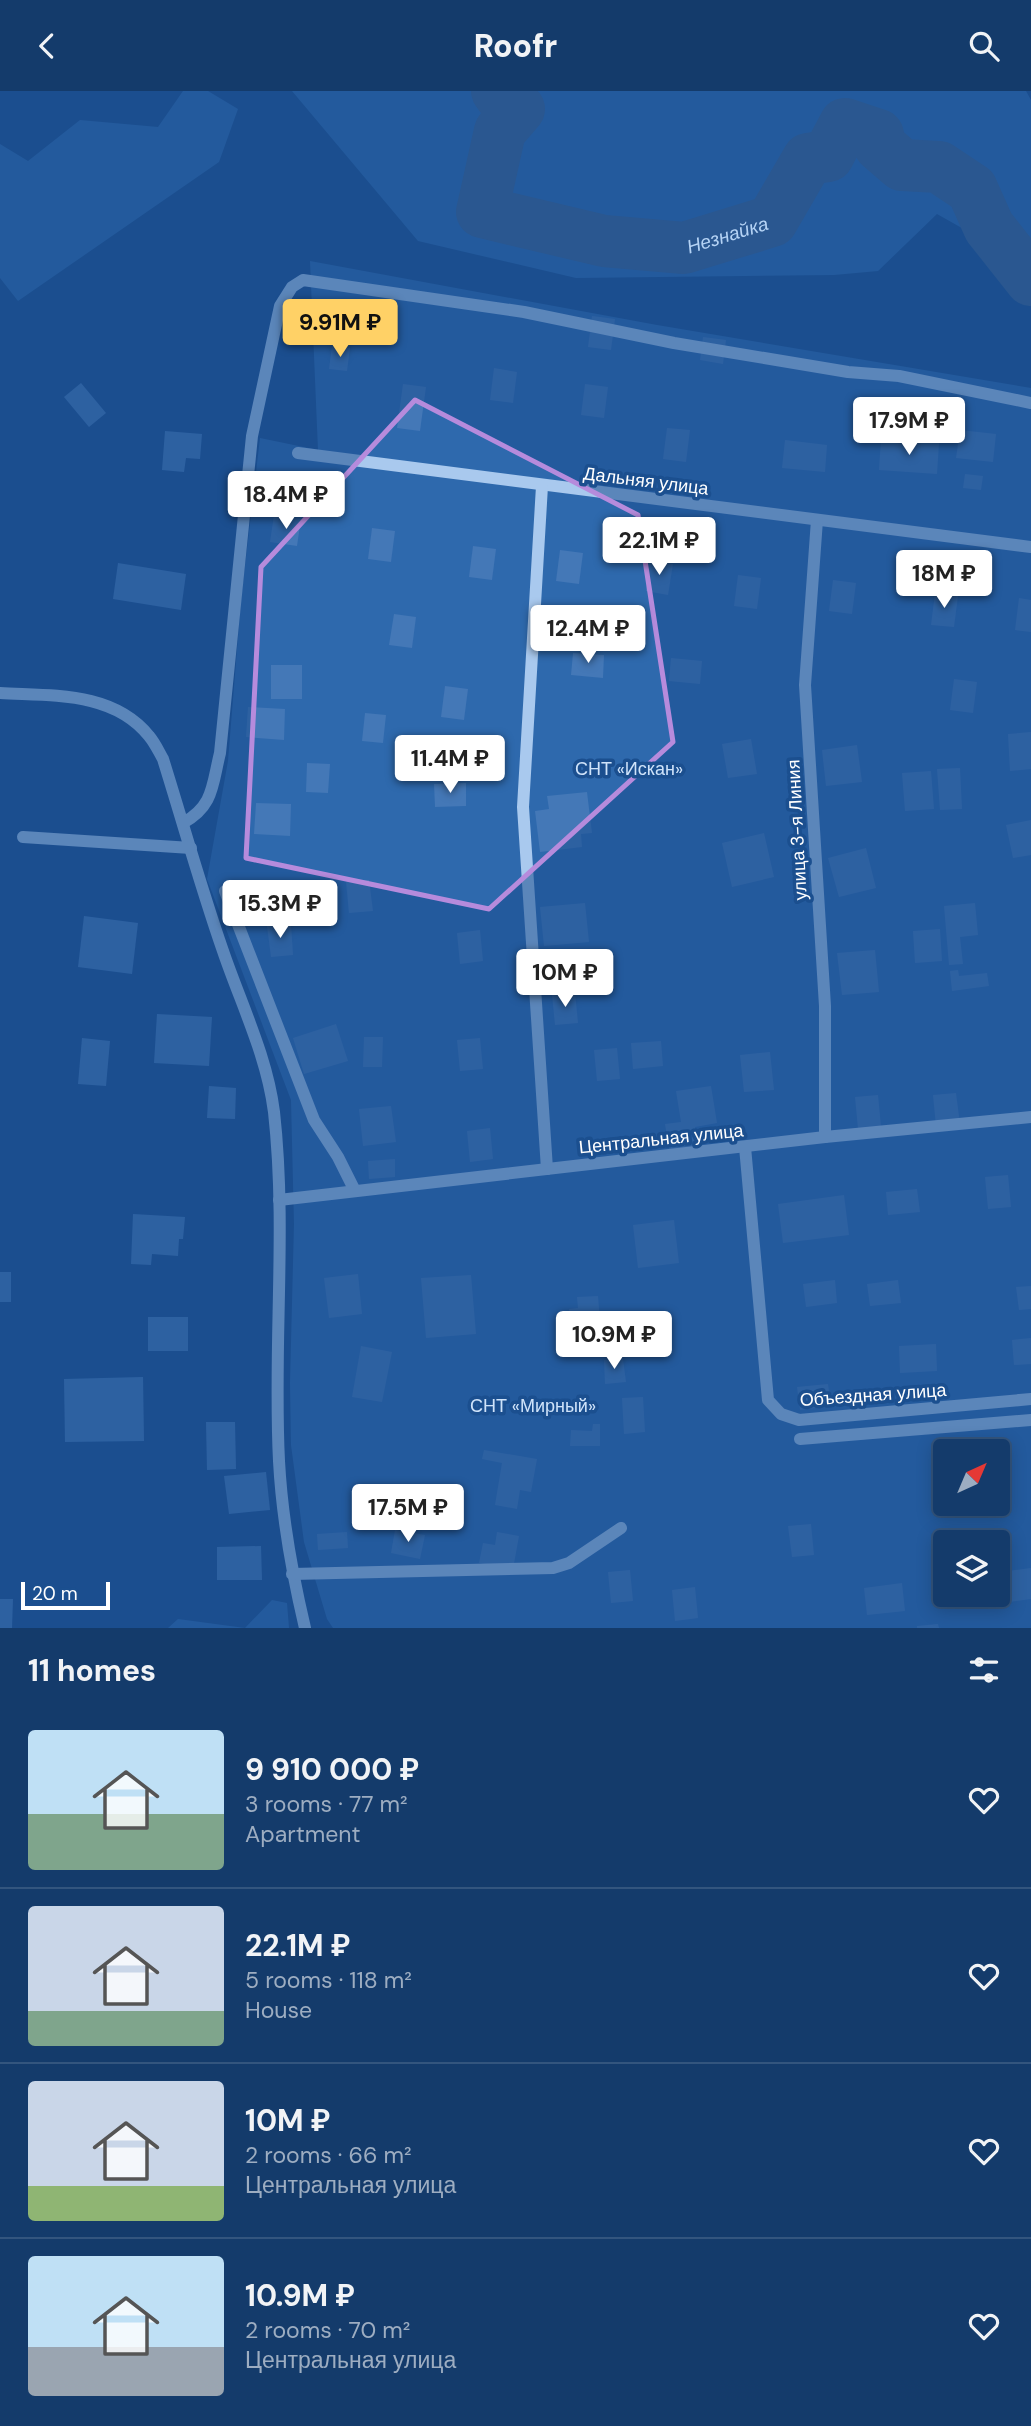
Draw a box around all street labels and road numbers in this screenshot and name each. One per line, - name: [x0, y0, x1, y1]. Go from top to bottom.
- street label: Дальняя улица: [582, 461, 711, 501]
- street label: улица 3-я Линия: [781, 759, 813, 901]
- street label: Центральная улица: [578, 1118, 745, 1160]
- street label: Объездная улица: [799, 1378, 948, 1412]

